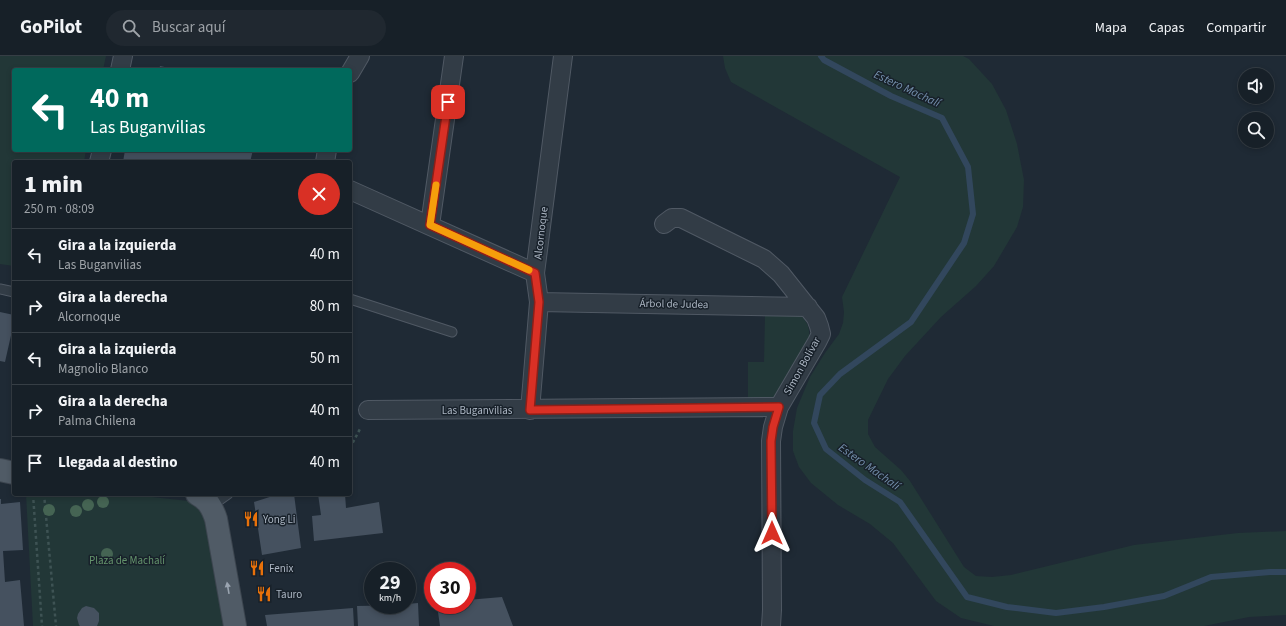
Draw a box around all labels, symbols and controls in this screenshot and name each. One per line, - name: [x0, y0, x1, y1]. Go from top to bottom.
- search box: [106, 10, 386, 46]
- text: GoPilot: [20, 14, 82, 41]
- icon: search: [120, 17, 142, 39]
- text: Buscar aquí: [152, 17, 225, 38]
- text: Mapa: [1095, 18, 1127, 38]
- text: Capas: [1149, 18, 1184, 38]
- text: Compartir: [1206, 18, 1266, 38]
- water label: Estero Machalí: [871, 66, 945, 113]
- map controls: [1238, 68, 1274, 148]
- button: sound: [1238, 68, 1274, 104]
- text: 40 m: [90, 78, 149, 118]
- icon: left: [24, 84, 76, 136]
- pin: [431, 85, 465, 119]
- icon: arrive: [437, 91, 459, 113]
- button: search: [1238, 112, 1274, 148]
- text: Las Buganvilias: [90, 115, 206, 140]
- text: 1 min: [24, 167, 83, 202]
- button: close: [298, 173, 340, 215]
- text: 250 m · 08:09: [24, 200, 94, 218]
- street label: Alcornoque: [530, 205, 552, 260]
- text: Gira a la izquierda: [58, 235, 177, 256]
- icon: left: [24, 244, 46, 266]
- text: 40 m: [310, 244, 340, 265]
- text: Las Buganvilias: [58, 256, 141, 274]
- text: Gira a la derecha: [58, 287, 168, 308]
- icon: right: [24, 296, 46, 318]
- text: 80 m: [310, 296, 340, 317]
- street label: Árbol de Judea: [639, 296, 709, 312]
- text: Alcornoque: [58, 308, 120, 326]
- street label: Simon Bolívar: [780, 334, 824, 398]
- text: Gira a la izquierda: [58, 339, 177, 360]
- icon: left: [24, 348, 46, 370]
- text: 50 m: [310, 348, 340, 369]
- text: Magnolio Blanco: [58, 360, 148, 378]
- text: Gira a la derecha: [58, 391, 168, 412]
- icon: right: [24, 400, 46, 422]
- text: 40 m: [310, 400, 340, 421]
- street label: Las Buganvilias: [442, 403, 513, 418]
- text: Palma Chilena: [58, 412, 136, 430]
- water label: Estero Machalí: [835, 440, 905, 496]
- icon: arrive: [24, 452, 46, 474]
- text: Llegada al destino: [58, 452, 178, 473]
- text: 40 m: [310, 452, 340, 473]
- restaurant icon: Yong Li: [242, 510, 260, 528]
- place label: Yong Li: [262, 512, 296, 527]
- position arrow: [751, 512, 793, 554]
- park label: Plaza de Machalí: [89, 553, 165, 568]
- restaurant icon: Fenix: [248, 559, 266, 577]
- place label: Fenix: [269, 561, 293, 576]
- speed limit sign: 30: [424, 562, 476, 614]
- text: 29: [379, 569, 401, 597]
- one-way arrow: [225, 581, 231, 594]
- restaurant icon: Tauro: [255, 585, 273, 603]
- place label: Tauro: [276, 587, 302, 602]
- text: km/h: [379, 591, 401, 605]

